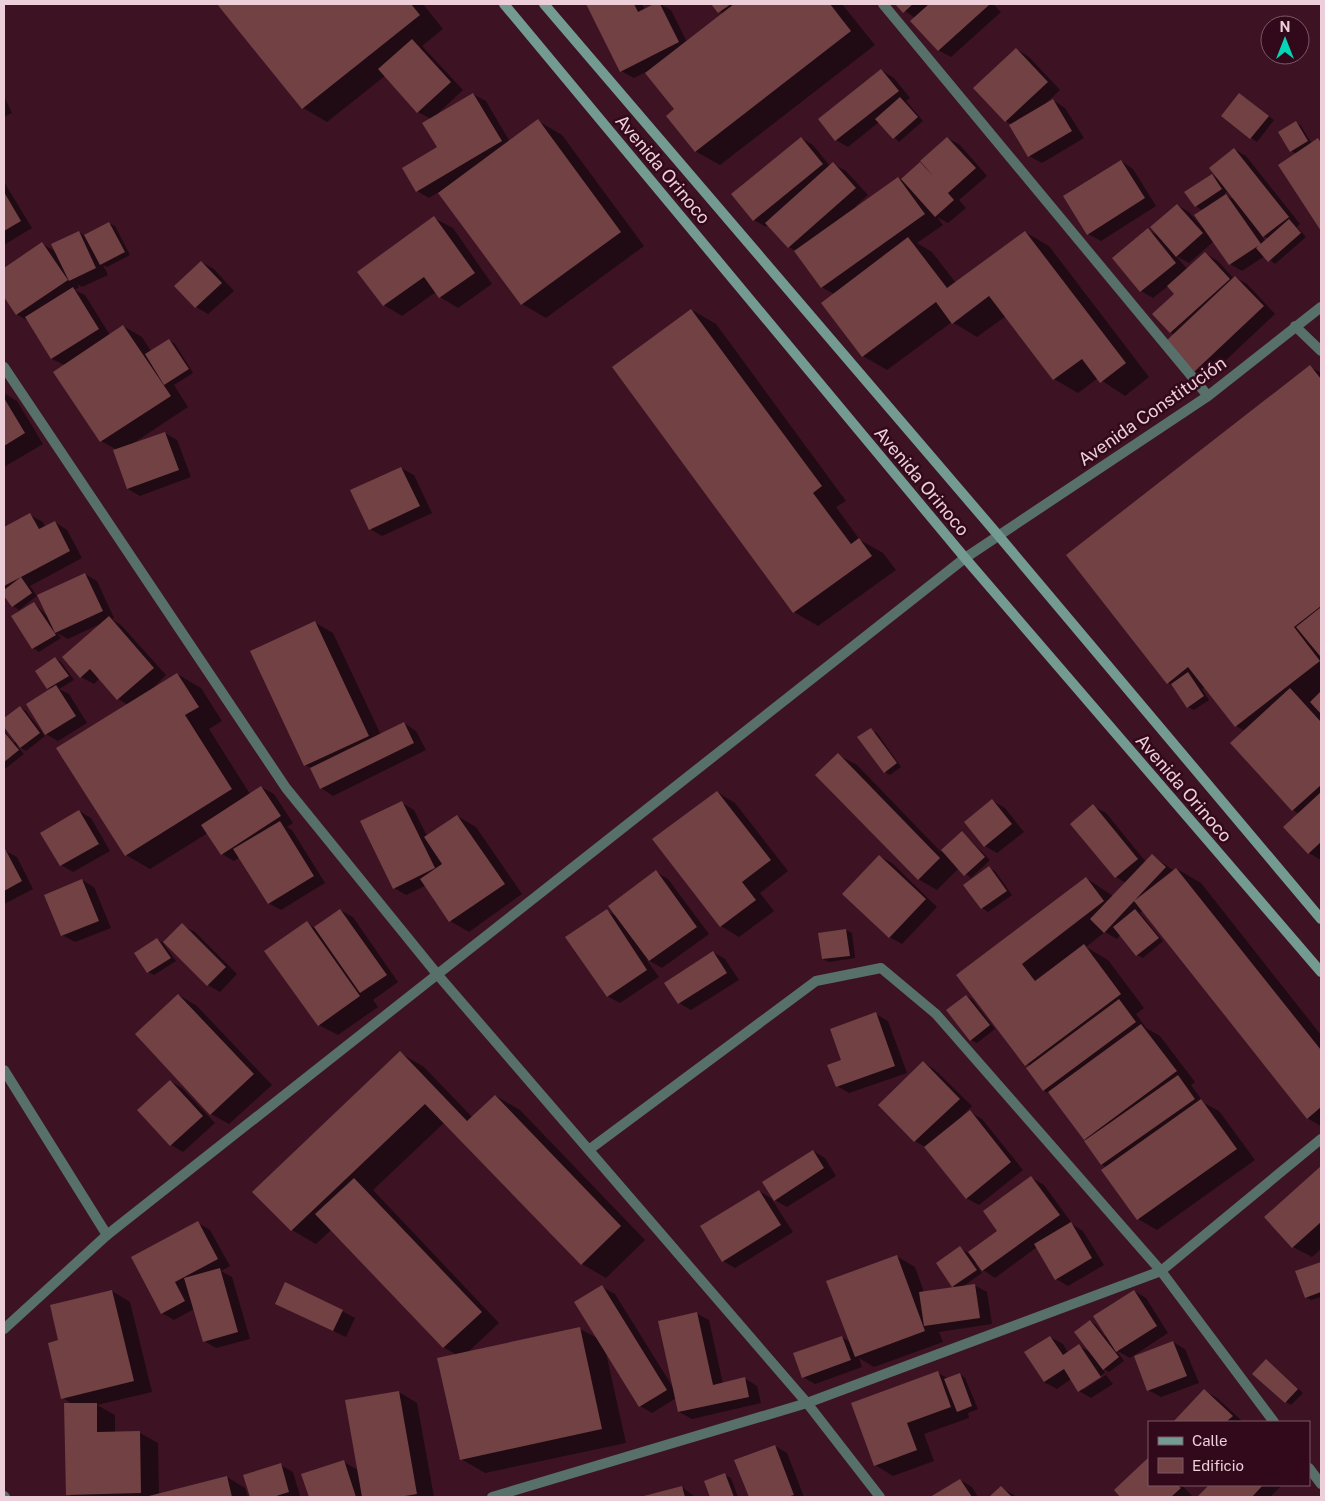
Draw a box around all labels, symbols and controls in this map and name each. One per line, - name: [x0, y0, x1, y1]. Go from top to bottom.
- north arrow: [1260, 15, 1310, 65]
- text: N: [1280, 19, 1290, 35]
- street label: Avenida Orinoco: [611, 110, 715, 228]
- street label: Avenida Constitución: [1074, 352, 1230, 470]
- street label: Avenida Orinoco: [870, 422, 974, 540]
- street label: Avenida Orinoco: [1132, 730, 1236, 846]
- legend: [1148, 1421, 1310, 1486]
- text: Calle: [1192, 1432, 1228, 1449]
- text: Edificio: [1192, 1457, 1244, 1474]

